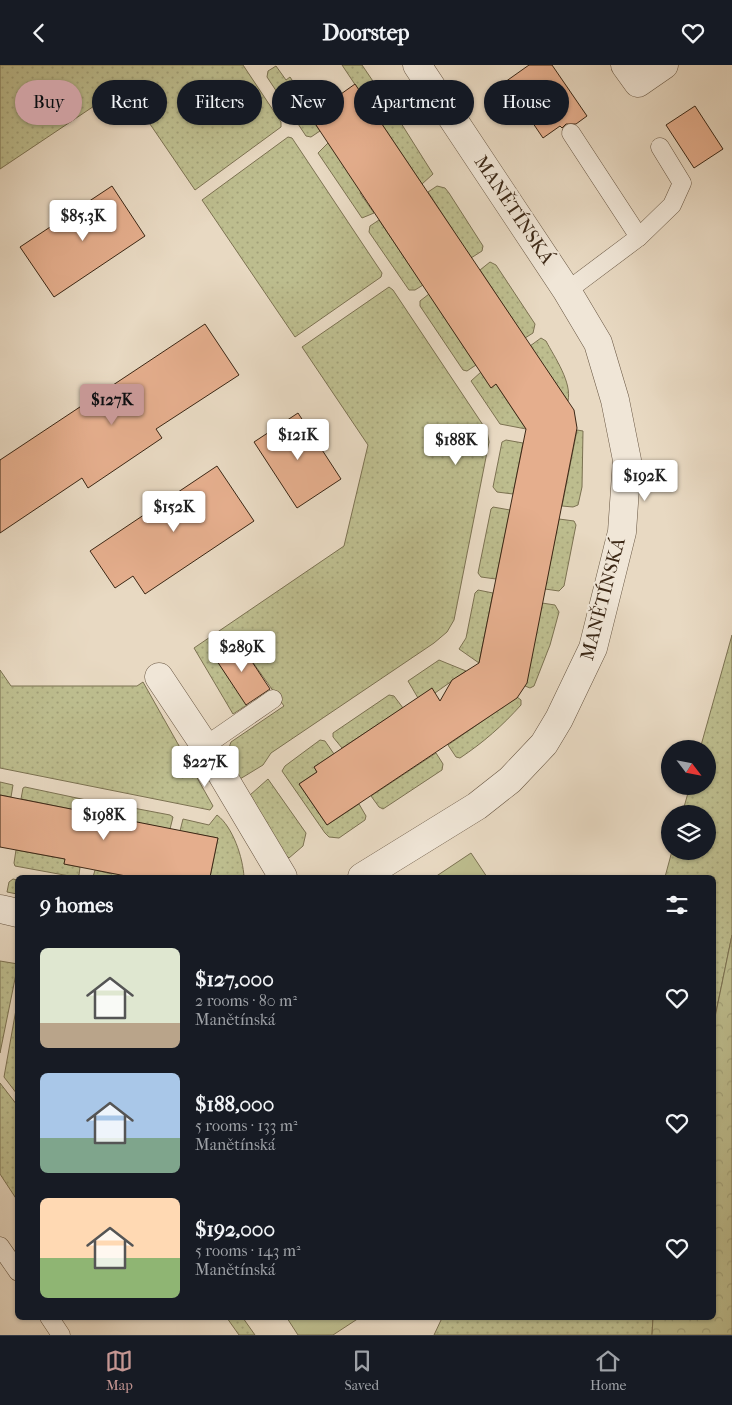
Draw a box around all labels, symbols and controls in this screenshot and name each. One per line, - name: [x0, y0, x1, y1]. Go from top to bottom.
- icon: back: [25, 19, 53, 47]
- icon: heart: [679, 19, 707, 47]
- text: Doorstep: [322, 20, 410, 46]
- chip: Buy: [15, 80, 82, 125]
- chip: Rent: [92, 80, 167, 125]
- chip: Filters: [177, 80, 262, 125]
- chip: New: [272, 80, 344, 125]
- chip: Apartment: [354, 80, 474, 125]
- chip: House: [484, 80, 569, 125]
- street label: MANĚTÍNSKÁ: [470, 151, 560, 269]
- pin: $85.3K: [42, 199, 124, 242]
- text: $85.3K: [60, 206, 106, 225]
- pin: $127K: [77, 383, 147, 426]
- text: $127K: [91, 390, 133, 409]
- pin: $121K: [263, 419, 333, 461]
- pin: $188K: [421, 423, 491, 466]
- text: $121K: [278, 425, 318, 444]
- text: $188K: [435, 430, 477, 449]
- pin: $192K: [610, 459, 680, 502]
- text: $192K: [624, 466, 666, 485]
- pin: $152K: [139, 491, 209, 533]
- text: $152K: [153, 497, 195, 516]
- street label: MANĚTÍNSKÁ: [575, 534, 630, 663]
- pin: $289K: [207, 631, 277, 673]
- text: $289K: [219, 637, 265, 656]
- north arrow: [661, 740, 716, 795]
- map controls: [661, 740, 716, 860]
- pin: $227K: [170, 745, 240, 788]
- text: $227K: [183, 752, 227, 771]
- pin: $198K: [69, 799, 139, 841]
- text: $198K: [83, 805, 125, 824]
- button: layers: [661, 805, 716, 860]
- icon: filters: [663, 891, 691, 919]
- text: 9 homes: [40, 893, 113, 917]
- text: $127,000: [195, 967, 274, 991]
- icon: home: [80, 968, 140, 1028]
- icon: heart: [663, 984, 691, 1012]
- text: 2 rooms · 80 m²: [195, 991, 297, 1010]
- text: Manětínská: [195, 1010, 275, 1029]
- text: $188,000: [195, 1092, 274, 1116]
- icon: home: [80, 1093, 140, 1153]
- icon: heart: [663, 1109, 691, 1137]
- text: 5 rooms · 133 m²: [195, 1116, 298, 1135]
- text: Manětínská: [195, 1135, 275, 1154]
- text: $192,000: [195, 1217, 275, 1241]
- icon: home: [80, 1218, 140, 1278]
- icon: heart: [663, 1234, 691, 1262]
- text: 5 rooms · 143 m²: [195, 1241, 300, 1260]
- text: Manětínská: [195, 1260, 275, 1279]
- tab: Map: [105, 1347, 133, 1394]
- tab: Saved: [344, 1347, 379, 1394]
- tab: Home: [590, 1347, 627, 1394]

